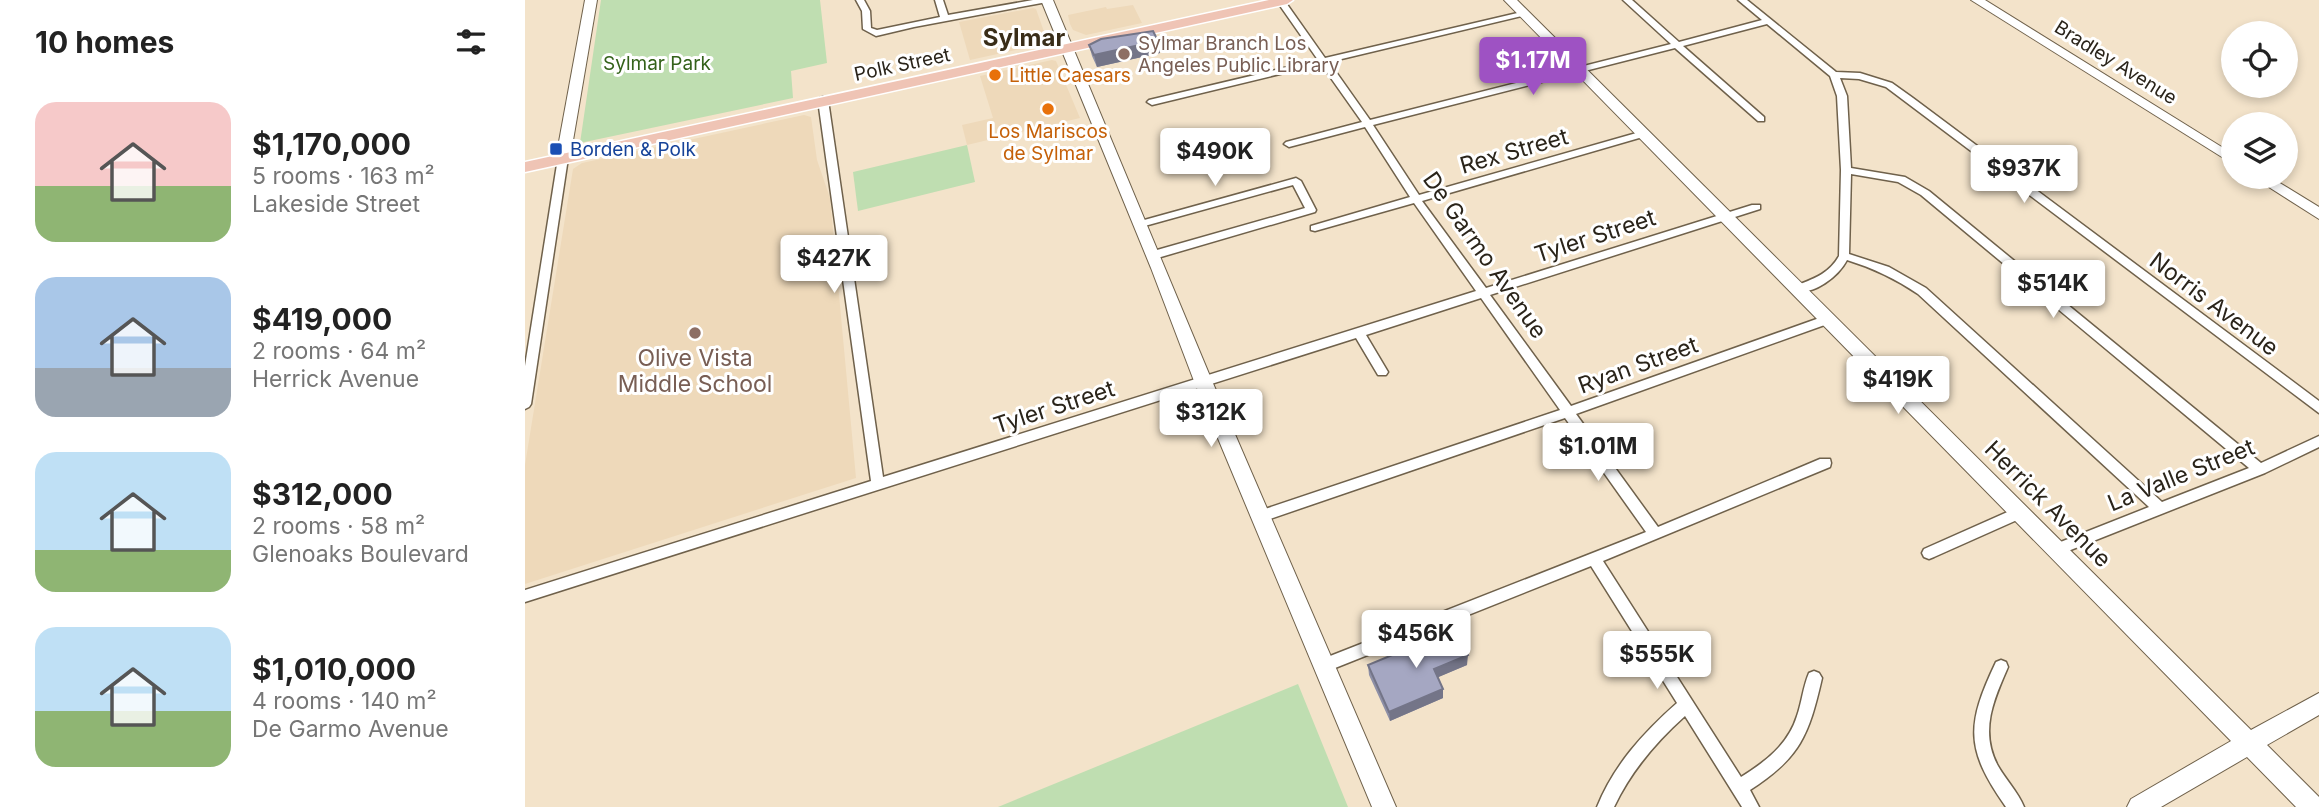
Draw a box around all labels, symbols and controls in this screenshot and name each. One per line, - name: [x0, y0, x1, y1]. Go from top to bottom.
- street label: Bradley Avenue: [2050, 16, 2181, 109]
- map controls: [2221, 21, 2298, 189]
- button: locate: [2221, 21, 2298, 98]
- icon: filters: [452, 23, 490, 61]
- district label: Sylmar: [983, 23, 1065, 52]
- text: 10 homes: [35, 24, 174, 60]
- place label: Sylmar Branch Los Angeles Public Library: [1138, 32, 1340, 77]
- pin: $1.17M: [1476, 38, 1590, 97]
- street label: Polk Street: [852, 43, 952, 86]
- marker: Sylmar Branch Los Angeles Public Library: [1116, 46, 1132, 62]
- text: $1.17M: [1495, 46, 1571, 74]
- park label: Sylmar Park: [603, 52, 712, 75]
- place label: Little Caesars: [1009, 64, 1131, 87]
- marker: Little Caesars: [987, 67, 1003, 83]
- marker: Los Mariscos de Sylmar: [1040, 101, 1056, 117]
- button: layers: [2221, 112, 2298, 189]
- place label: Los Mariscos de Sylmar: [988, 120, 1108, 165]
- street label: Rex Street: [1457, 122, 1572, 180]
- text: $1,170,000: [252, 126, 411, 162]
- pin: $490K: [1166, 128, 1264, 188]
- icon: home: [91, 130, 175, 214]
- text: $490K: [1176, 137, 1254, 165]
- place label: Borden & Polk: [570, 138, 697, 161]
- marker: Borden & Polk: [548, 141, 564, 157]
- pin: $937K: [1975, 146, 2073, 205]
- text: $937K: [1987, 154, 2061, 182]
- text: 5 rooms · 163 m²: [252, 162, 435, 190]
- street label: De Garmo Avenue: [1417, 166, 1553, 344]
- text: Lakeside Street: [252, 190, 420, 218]
- street label: Tyler Street: [1531, 203, 1659, 269]
- pin: $427K: [785, 236, 883, 295]
- text: $427K: [796, 244, 872, 272]
- street label: Norris Avenue: [2144, 246, 2284, 362]
- pin: $514K: [2004, 260, 2102, 320]
- text: $514K: [2017, 269, 2089, 297]
- text: $419,000: [252, 301, 392, 337]
- icon: home: [91, 305, 175, 389]
- marker: Olive Vista Middle School: [687, 325, 703, 341]
- street label: Ryan Street: [1574, 330, 1702, 400]
- text: 2 rooms · 64 m²: [252, 337, 426, 365]
- place label: Olive Vista Middle School: [618, 344, 772, 398]
- pin: $419K: [1849, 356, 1947, 416]
- text: Herrick Avenue: [252, 365, 419, 393]
- text: $419K: [1862, 365, 1934, 393]
- street label: Tyler Street: [990, 374, 1118, 440]
- pin: $312K: [1162, 390, 1260, 449]
- text: $312K: [1176, 398, 1246, 426]
- pin: $1.01M: [1541, 424, 1655, 483]
- text: $1.01M: [1559, 432, 1637, 460]
- street label: La Valle Street: [2103, 433, 2259, 517]
- street label: Herrick Avenue: [1979, 435, 2117, 573]
- text: $312,000: [252, 476, 393, 512]
- icon: home: [91, 480, 175, 564]
- text: 2 rooms · 58 m²: [252, 512, 425, 540]
- text: Glenoaks Boulevard: [252, 540, 469, 568]
- pin: $456K: [1367, 610, 1465, 670]
- text: $456K: [1378, 619, 1454, 647]
- pin: $555K: [1608, 632, 1706, 691]
- text: $555K: [1619, 640, 1695, 668]
- text: $1,010,000: [252, 651, 416, 687]
- icon: home: [91, 655, 175, 739]
- text: 4 rooms · 140 m²: [252, 687, 437, 715]
- text: De Garmo Avenue: [252, 715, 449, 743]

